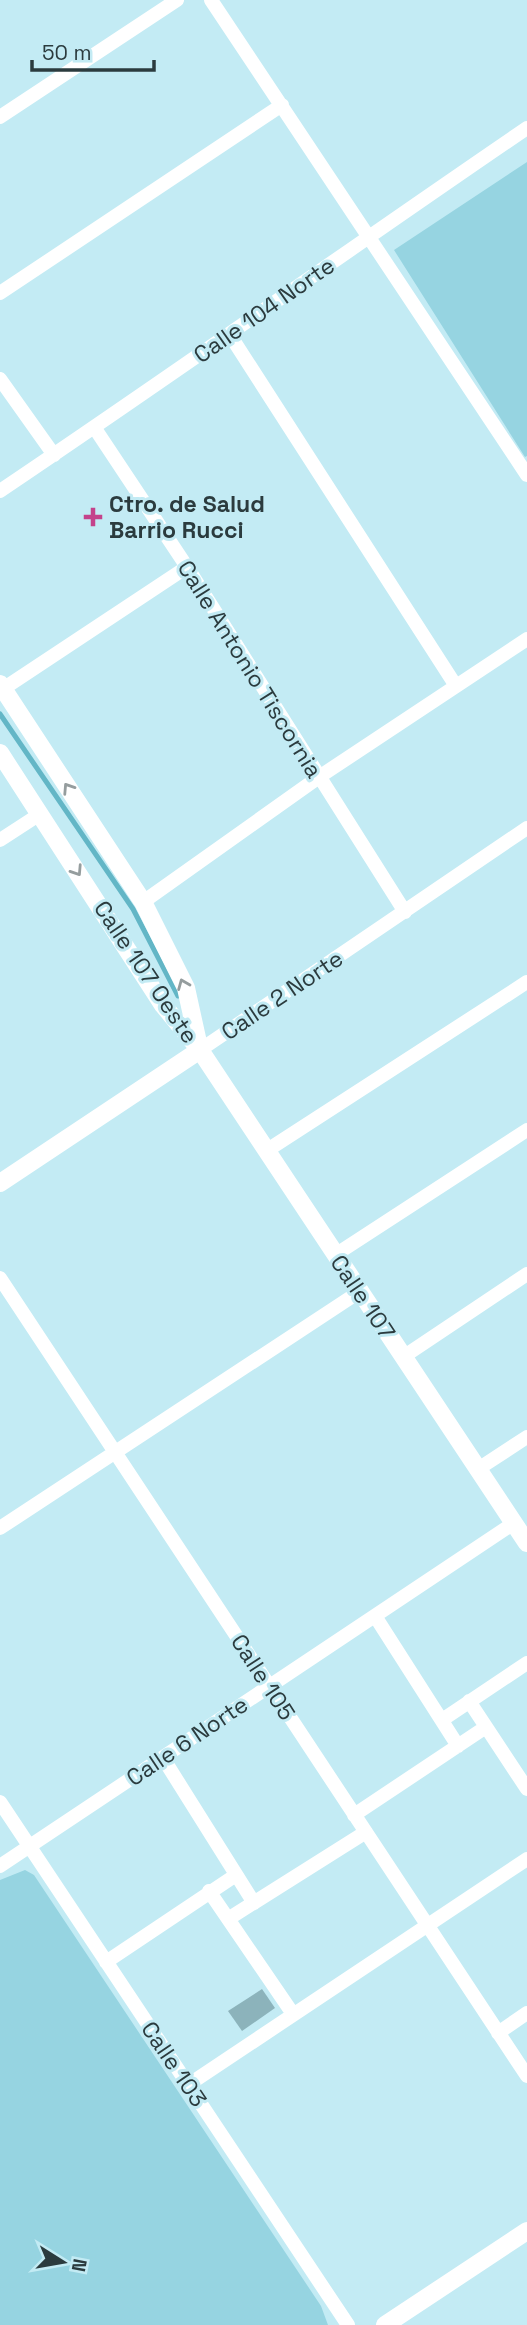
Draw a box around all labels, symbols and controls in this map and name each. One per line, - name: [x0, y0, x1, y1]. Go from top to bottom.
- scale bar: [32, 28, 154, 72]
- text: 50 m: [42, 39, 92, 66]
- street label: Calle 104 Norte: [188, 250, 340, 370]
- place label: Ctro. de Salud Barrio Rucci: [109, 489, 265, 545]
- marker: Ctro. de Salud Barrio Rucci: [83, 507, 103, 527]
- street label: Calle Antonio Tiscornia: [171, 555, 329, 783]
- one-way arrow: [64, 783, 77, 796]
- one-way arrow: [69, 864, 82, 877]
- street label: Calle 107 Oeste: [87, 895, 205, 1049]
- street label: Calle 2 Norte: [215, 943, 349, 1047]
- one-way arrow: [178, 979, 192, 991]
- street label: Calle 107: [324, 1249, 402, 1345]
- street label: Calle 105: [224, 1628, 302, 1726]
- street label: Calle 6 Norte: [120, 1689, 254, 1793]
- street label: Calle 103: [134, 2015, 214, 2113]
- north arrow: [28, 2227, 98, 2297]
- text: N: [66, 2257, 93, 2274]

